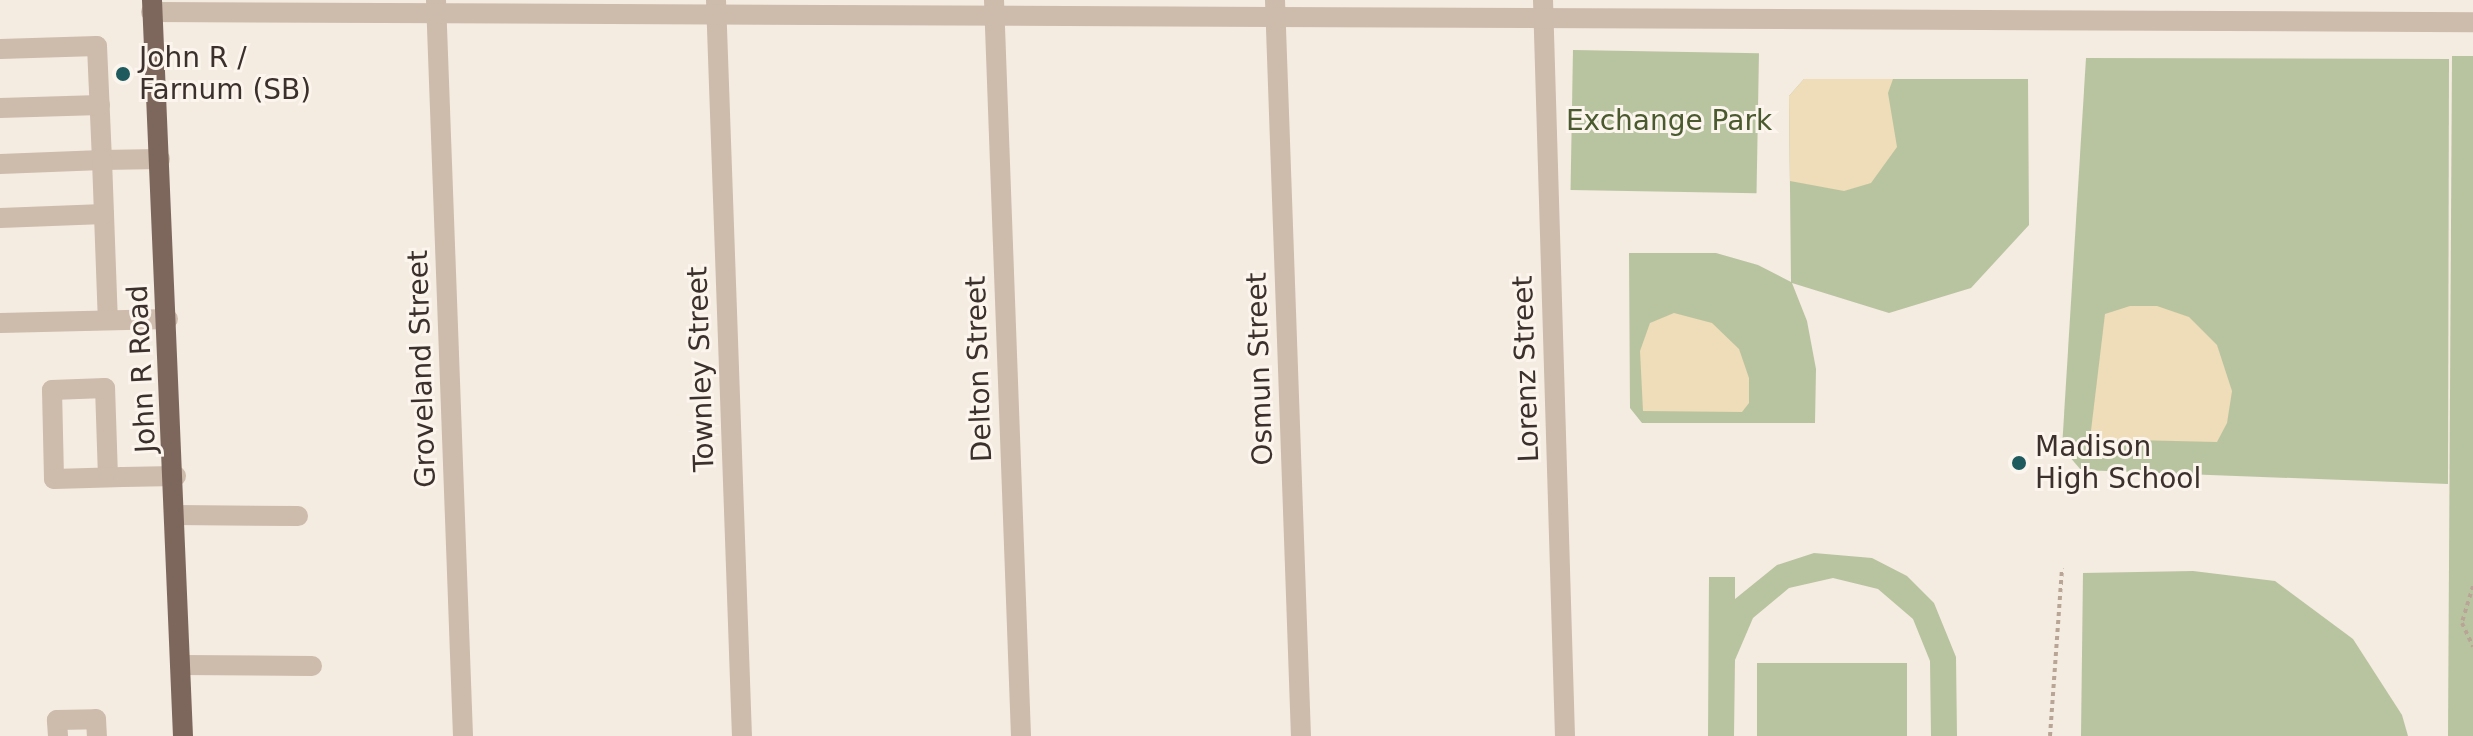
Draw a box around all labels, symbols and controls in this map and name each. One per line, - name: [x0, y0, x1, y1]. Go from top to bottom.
- place label: John R / Farnum (SB): [139, 41, 311, 107]
- marker: John R / Farnum (SB): [114, 65, 132, 83]
- park label: Exchange Park: [1566, 104, 1772, 138]
- street label: Groveland Street: [401, 250, 443, 488]
- street label: Townley Street: [681, 266, 721, 472]
- street label: Osmun Street: [1240, 272, 1280, 466]
- street label: Delton Street: [959, 275, 999, 463]
- street label: Lorenz Street: [1506, 275, 1546, 463]
- street label: John R Road: [121, 284, 163, 454]
- place label: Madison High School: [2035, 430, 2201, 496]
- marker: Madison High School: [2010, 454, 2028, 472]

